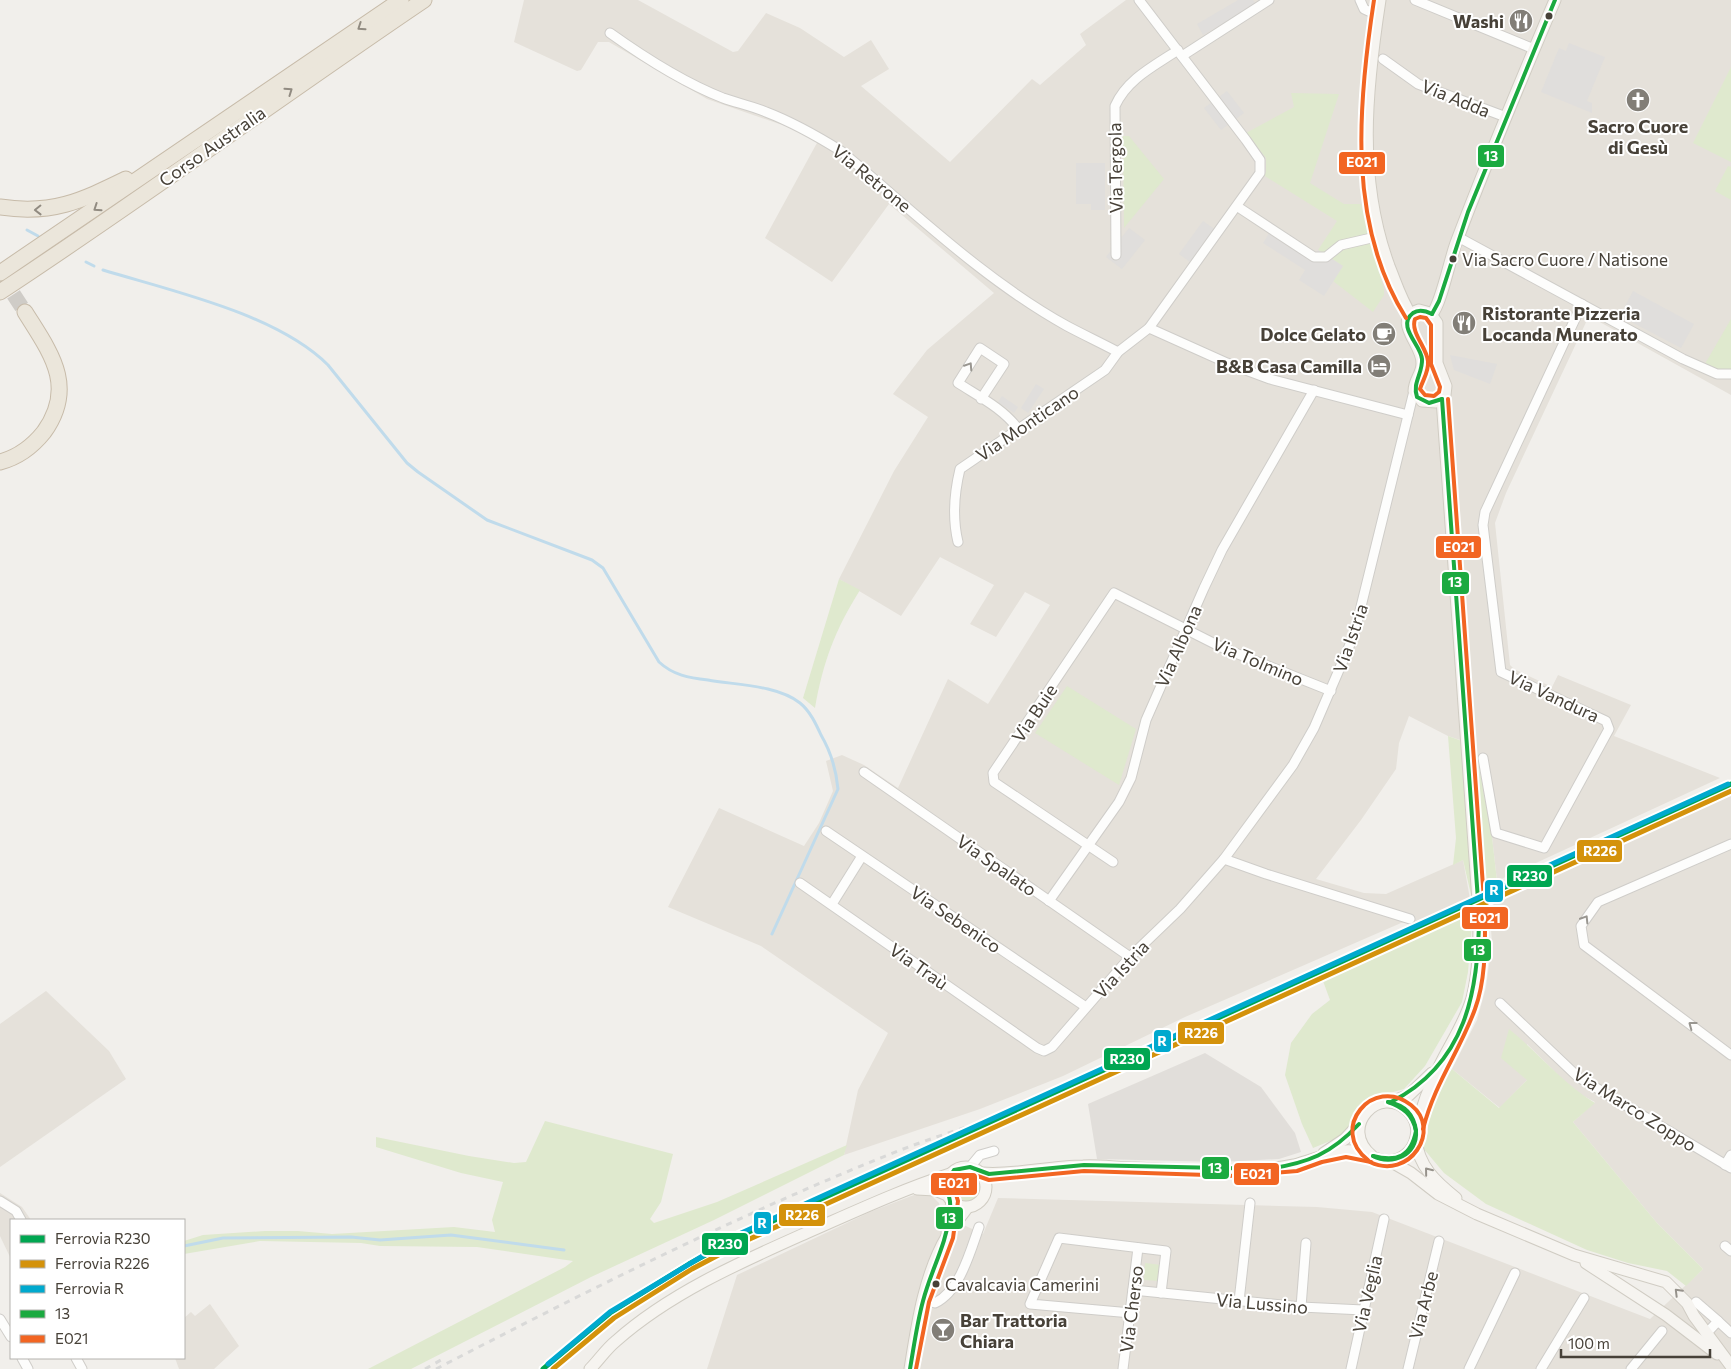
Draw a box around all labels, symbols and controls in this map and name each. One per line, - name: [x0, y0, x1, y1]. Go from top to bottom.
- restaurant icon: Washi: [1508, 8, 1534, 34]
- place label: Washi: [1453, 10, 1504, 32]
- unlabelled marker: [1544, 11, 1554, 21]
- one-way arrow: [357, 21, 366, 30]
- street label: Via Adda: [1418, 74, 1494, 122]
- church icon: Sacro Cuore di Gesù: [1625, 87, 1651, 113]
- one-way arrow: [284, 88, 293, 97]
- street label: Corso Australia: [154, 101, 270, 191]
- place label: Sacro Cuore di Gesù: [1588, 115, 1688, 158]
- street label: Via Tergola: [1103, 122, 1127, 214]
- street label: Via Retrone: [828, 139, 916, 217]
- line badge: 13: [1477, 144, 1505, 168]
- text: 13: [1484, 147, 1498, 164]
- line badge: E021: [1338, 151, 1386, 175]
- text: E021: [1346, 153, 1378, 170]
- one-way arrow: [93, 202, 102, 211]
- one-way arrow: [33, 205, 41, 215]
- place label: Via Sacro Cuore / Natisone: [1462, 249, 1668, 270]
- marker: Via Sacro Cuore / Natisone: [1448, 254, 1458, 264]
- place label: Ristorante Pizzeria Locanda Munerato: [1482, 302, 1640, 345]
- restaurant icon: Ristorante Pizzeria Locanda Munerato: [1451, 310, 1477, 336]
- cafe icon: Dolce Gelato: [1371, 321, 1397, 347]
- place label: Dolce Gelato: [1260, 323, 1366, 345]
- hotel icon: B&B Casa Camilla: [1366, 353, 1392, 379]
- place label: B&B Casa Camilla: [1216, 355, 1362, 377]
- one-way arrow: [963, 362, 972, 371]
- street label: Via Monticano: [971, 380, 1083, 466]
- line badge: E021: [1435, 535, 1482, 559]
- text: E021: [1443, 538, 1475, 555]
- line badge: 13: [1441, 571, 1470, 595]
- text: 13: [1448, 573, 1462, 590]
- street label: Via Albona: [1150, 601, 1206, 691]
- street label: Via Istria: [1328, 601, 1372, 675]
- street label: Via Tolmino: [1209, 632, 1307, 690]
- street label: Via Vandura: [1505, 665, 1603, 727]
- street label: Via Buie: [1007, 680, 1061, 746]
- street label: Via Spalato: [953, 829, 1041, 901]
- line badge: R226: [1576, 839, 1623, 863]
- text: R226: [1583, 842, 1617, 859]
- line badge: R230: [1506, 864, 1553, 888]
- text: R230: [1512, 867, 1548, 884]
- line badge: R: [1484, 879, 1504, 903]
- street label: Via Sebenico: [906, 881, 1006, 957]
- text: R: [1489, 881, 1499, 898]
- line badge: E021: [1461, 906, 1509, 930]
- text: E021: [1469, 909, 1501, 926]
- one-way arrow: [1579, 915, 1589, 924]
- street label: Via Istria: [1089, 935, 1153, 1003]
- street label: Via Traù: [886, 938, 952, 994]
- line badge: 13: [1463, 938, 1492, 962]
- text: 13: [1471, 941, 1485, 958]
- line badge: R226: [1177, 1021, 1225, 1045]
- one-way arrow: [1689, 1023, 1698, 1031]
- text: R226: [1184, 1024, 1218, 1041]
- line badge: R: [1153, 1029, 1172, 1053]
- text: R: [1157, 1032, 1167, 1049]
- line badge: R230: [1103, 1047, 1151, 1071]
- text: R230: [1109, 1050, 1145, 1067]
- street label: Via Marco Zoppo: [1569, 1062, 1701, 1156]
- line badge: 13: [1201, 1156, 1230, 1180]
- text: 13: [1208, 1159, 1222, 1176]
- line badge: E021: [1233, 1162, 1280, 1186]
- text: E021: [1240, 1165, 1272, 1182]
- one-way arrow: [1424, 1167, 1433, 1176]
- line badge: E021: [930, 1172, 978, 1196]
- text: E021: [938, 1174, 970, 1191]
- line badge: R226: [778, 1203, 826, 1227]
- text: R226: [785, 1206, 819, 1223]
- line badge: 13: [935, 1206, 964, 1230]
- text: 13: [942, 1209, 956, 1226]
- line badge: R: [753, 1211, 772, 1235]
- text: R: [757, 1214, 767, 1231]
- legend: [10, 1219, 185, 1359]
- text: Ferrovia R230: [55, 1229, 151, 1247]
- line badge: R230: [701, 1232, 749, 1256]
- text: R230: [707, 1235, 743, 1252]
- street label: Via Veglia: [1347, 1253, 1387, 1335]
- text: Ferrovia R226: [55, 1254, 150, 1272]
- street label: Via Cherso: [1115, 1264, 1147, 1354]
- street label: Via Arbe: [1404, 1269, 1442, 1341]
- place label: Cavalcavia Camerini: [945, 1274, 1099, 1295]
- text: Ferrovia R: [55, 1279, 124, 1297]
- marker: Cavalcavia Camerini: [931, 1279, 941, 1289]
- street label: Via Lussino: [1215, 1288, 1309, 1318]
- one-way arrow: [1674, 1289, 1683, 1298]
- text: 13: [55, 1304, 70, 1322]
- place label: Bar Trattoria Chiara: [960, 1309, 1067, 1352]
- bar icon: Bar Trattoria Chiara: [930, 1317, 956, 1343]
- scale bar: [1561, 1326, 1710, 1358]
- text: E021: [55, 1329, 88, 1347]
- text: 100 m: [1568, 1334, 1610, 1352]

